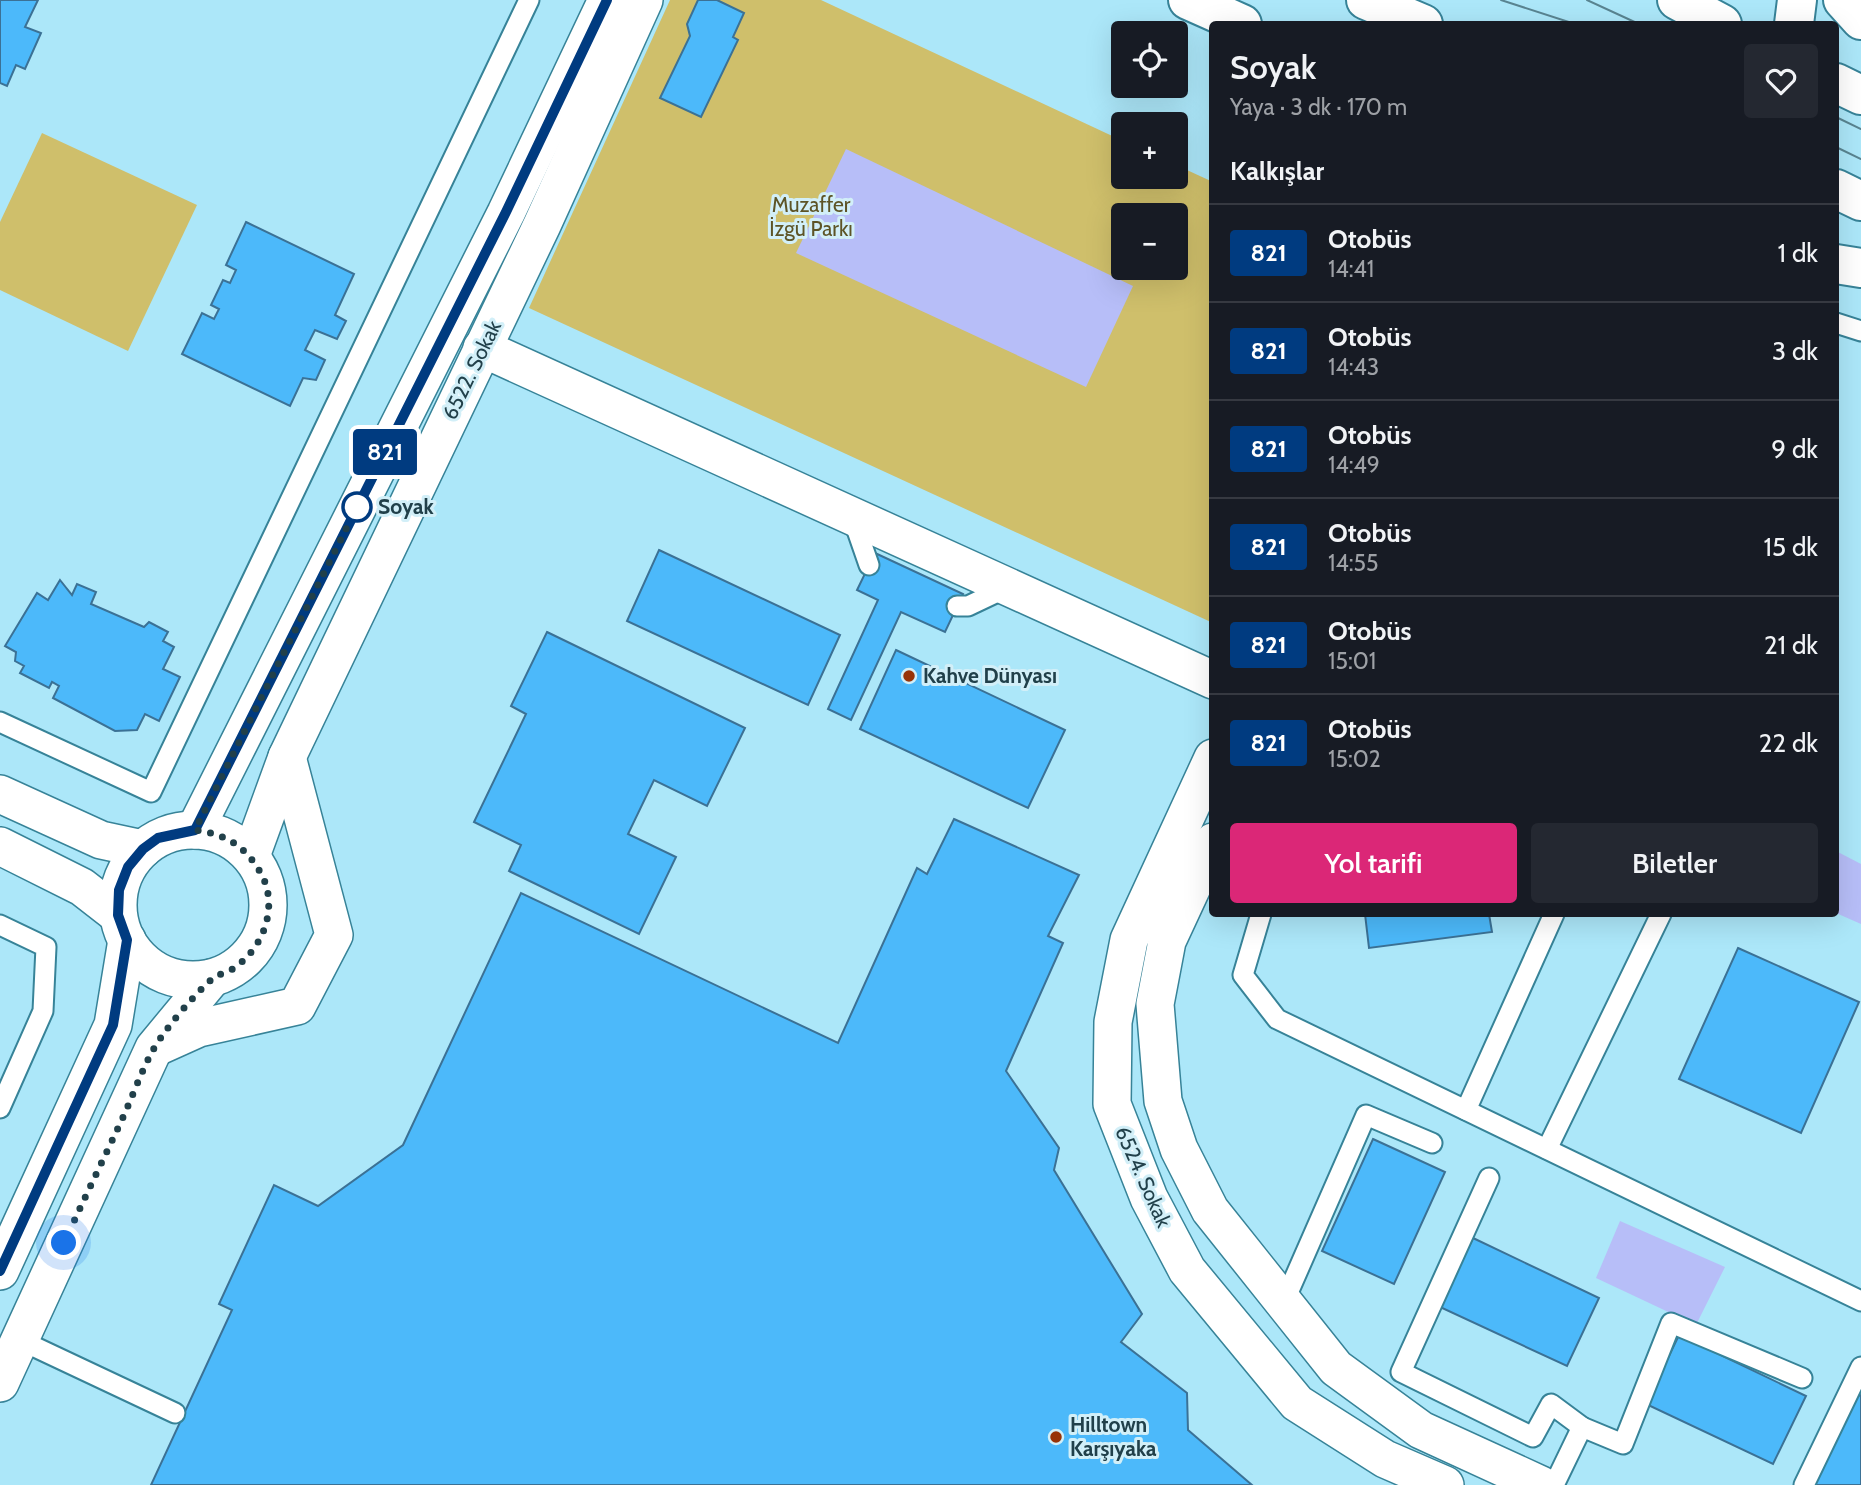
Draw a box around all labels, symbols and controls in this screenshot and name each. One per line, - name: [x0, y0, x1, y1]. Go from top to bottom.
- map controls: [1111, 21, 1188, 280]
- button: locate: [1111, 21, 1188, 98]
- button: heart: [1744, 44, 1818, 118]
- text: Soyak: [1230, 47, 1316, 87]
- text: Yaya · 3 dk · 170 m: [1230, 93, 1407, 121]
- button: +: [1111, 112, 1188, 189]
- text: Kalkışlar: [1230, 155, 1324, 187]
- park label: Muzaffer İzgü Parkı: [769, 192, 853, 241]
- button: −: [1111, 203, 1188, 280]
- text: Otobüs: [1328, 223, 1412, 255]
- text: 1 dk: [1778, 237, 1818, 269]
- text: 821: [1250, 238, 1287, 267]
- text: 14:41: [1328, 255, 1374, 283]
- street label: 6522. Sokak: [437, 316, 506, 423]
- text: Otobüs: [1328, 321, 1412, 353]
- text: 3 dk: [1772, 335, 1818, 367]
- text: 821: [1250, 336, 1287, 365]
- text: 14:43: [1328, 353, 1379, 381]
- text: Otobüs: [1328, 419, 1412, 451]
- line badge: 821: [345, 429, 425, 475]
- text: 9 dk: [1771, 433, 1818, 465]
- text: 821: [1250, 434, 1287, 463]
- text: 821: [367, 437, 403, 466]
- text: 14:49: [1328, 451, 1380, 479]
- marker: Soyak: [342, 492, 372, 522]
- place label: Soyak: [378, 494, 435, 519]
- text: Otobüs: [1328, 517, 1412, 549]
- text: 15 dk: [1764, 531, 1818, 563]
- text: 821: [1250, 532, 1287, 561]
- text: 14:55: [1328, 549, 1378, 577]
- text: Otobüs: [1328, 615, 1412, 647]
- text: 21 dk: [1764, 629, 1818, 661]
- text: 821: [1250, 630, 1287, 659]
- text: 15:01: [1328, 647, 1376, 675]
- place label: Kahve Dünyası: [923, 663, 1057, 688]
- marker: Kahve Dünyası: [901, 668, 917, 684]
- text: Otobüs: [1328, 713, 1412, 745]
- text: 22 dk: [1759, 727, 1818, 759]
- text: 821: [1250, 728, 1287, 757]
- text: 15:02: [1328, 745, 1381, 773]
- button: Yol tarifi: [1230, 823, 1517, 903]
- button: Biletler: [1531, 823, 1818, 903]
- street label: 6524. Sokak: [1110, 1122, 1177, 1232]
- your location: [46, 1225, 81, 1260]
- place label: Hilltown Karşıyaka: [1070, 1412, 1157, 1461]
- marker: Hilltown Karşıyaka: [1048, 1429, 1064, 1445]

